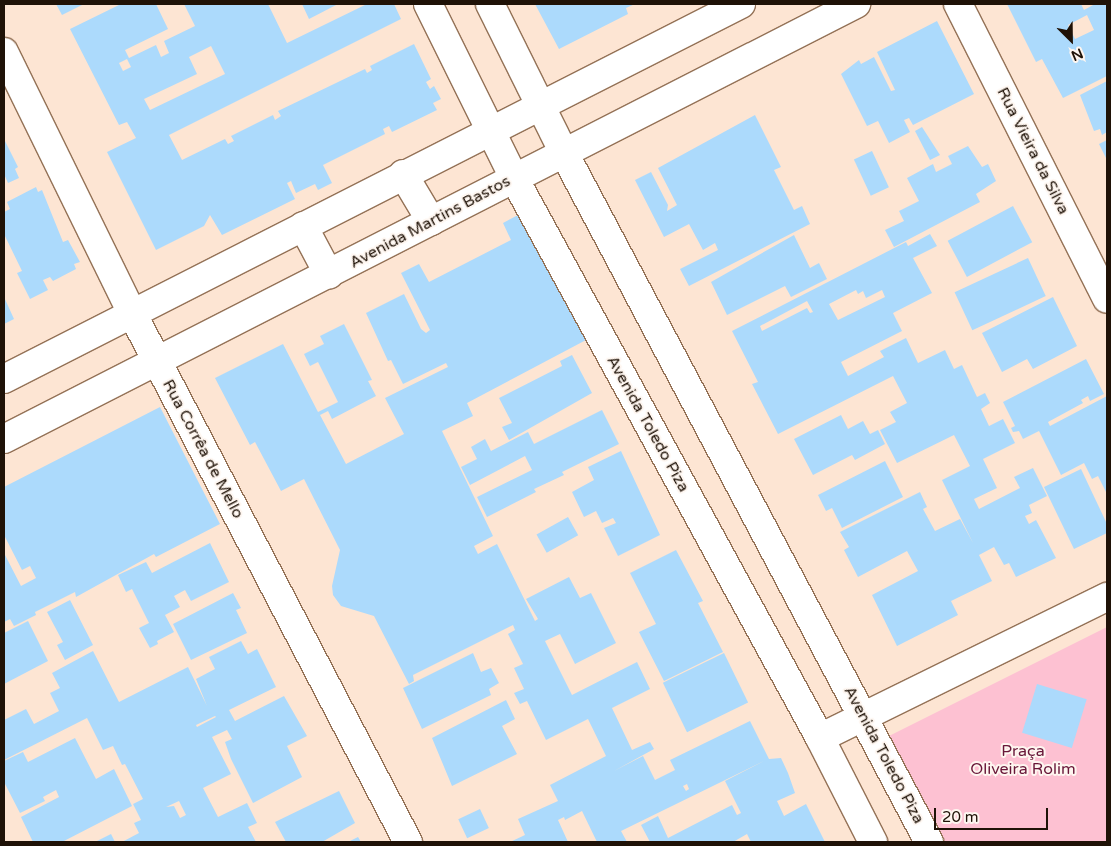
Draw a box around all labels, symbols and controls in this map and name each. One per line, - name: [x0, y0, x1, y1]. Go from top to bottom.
- north arrow: [1046, 15, 1096, 65]
- text: N: [1069, 44, 1086, 64]
- street label: Rua Vieira da Silva: [993, 84, 1073, 218]
- street label: Avenida Martins Bastos: [346, 171, 514, 273]
- street label: Avenida Toledo Piza: [603, 353, 693, 495]
- street label: Rua Corrêa de Mello: [158, 376, 248, 522]
- street label: Avenida Toledo Piza: [840, 683, 928, 827]
- park label: Praça Oliveira Rolim: [970, 741, 1076, 779]
- scale bar: [936, 798, 1050, 830]
- text: 20 m: [942, 808, 979, 826]

